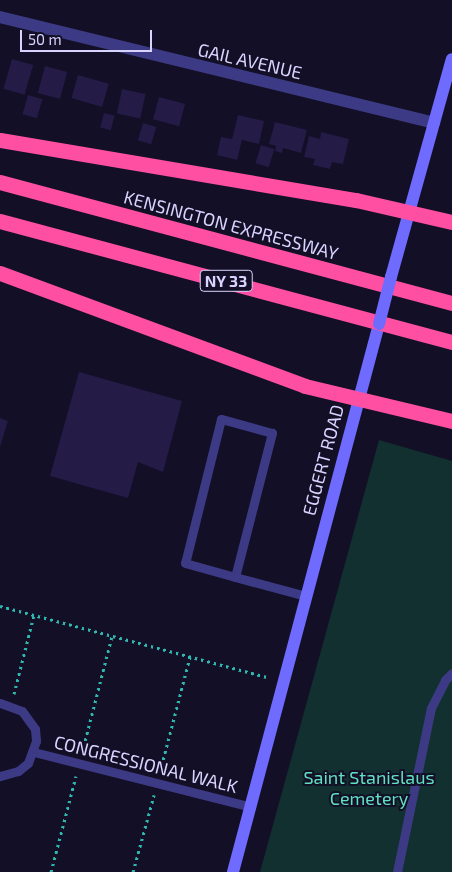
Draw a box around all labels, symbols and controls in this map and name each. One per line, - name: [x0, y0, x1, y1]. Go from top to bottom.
- scale bar: [22, 20, 155, 52]
- text: 50 m: [28, 30, 62, 48]
- street label: GAIL AVENUE: [196, 38, 304, 84]
- street label: KENSINGTON EXPRESSWAY: [121, 186, 341, 264]
- road number: NY 33: [198, 268, 254, 294]
- street label: EGGERT ROAD: [298, 402, 348, 518]
- street label: CONGRESSIONAL WALK: [52, 731, 240, 797]
- park label: Saint Stanislaus Cemetery: [303, 767, 435, 810]

